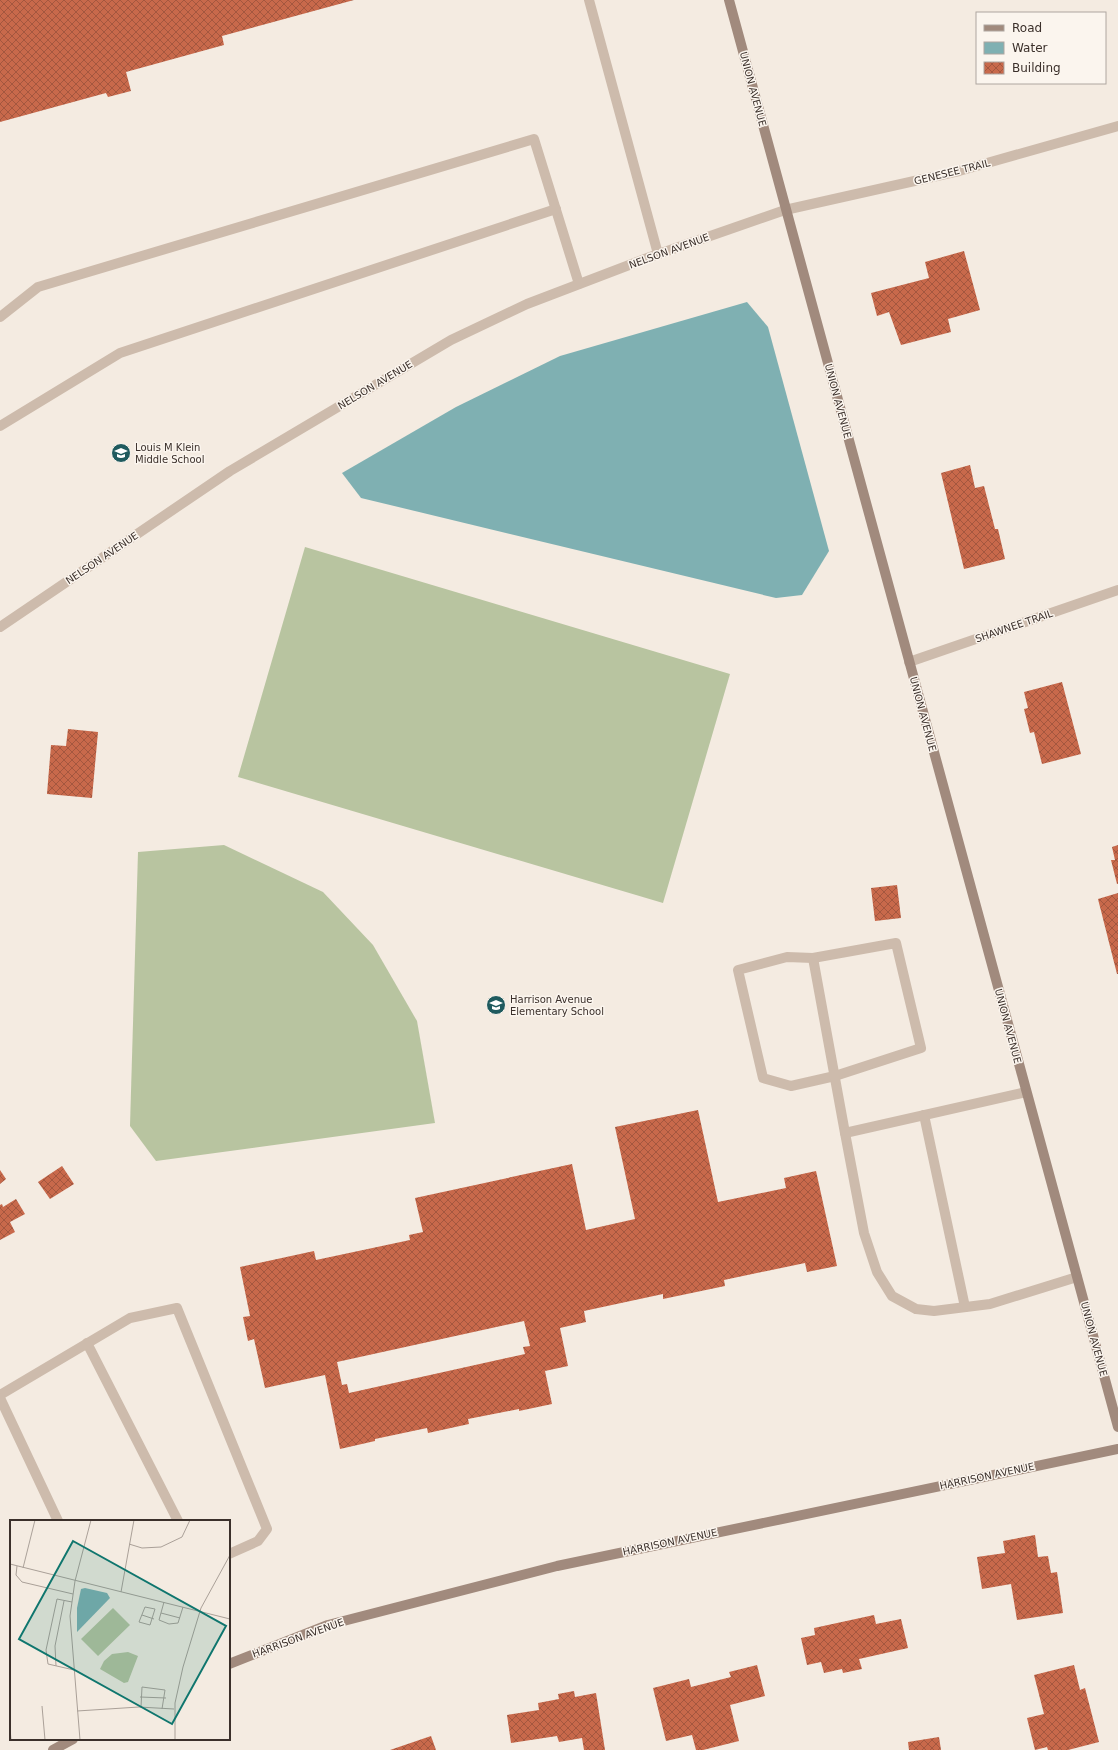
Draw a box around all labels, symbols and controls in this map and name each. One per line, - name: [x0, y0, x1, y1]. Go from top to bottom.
- legend: [976, 12, 1106, 84]
- text: Road: [1012, 21, 1042, 35]
- text: Water: [1012, 41, 1048, 55]
- street label: UNION AVENUE: [738, 51, 768, 127]
- text: Building: [1012, 61, 1061, 75]
- street label: GENESEE TRAIL: [913, 157, 992, 187]
- street label: NELSON AVENUE: [627, 231, 711, 271]
- street label: NELSON AVENUE: [336, 358, 414, 412]
- street label: UNION AVENUE: [823, 363, 853, 439]
- school or university icon: Louis M Klein Middle School: [110, 442, 132, 464]
- place label: Louis M Klein Middle School: [135, 442, 204, 465]
- street label: NELSON AVENUE: [64, 530, 140, 586]
- street label: SHAWNEE TRAIL: [974, 607, 1055, 644]
- street label: UNION AVENUE: [908, 676, 938, 752]
- street label: UNION AVENUE: [993, 988, 1023, 1064]
- school or university icon: Harrison Avenue Elementary School: [485, 994, 507, 1016]
- place label: Harrison Avenue Elementary School: [510, 994, 604, 1017]
- street label: UNION AVENUE: [1079, 1301, 1109, 1377]
- street label: HARRISON AVENUE: [939, 1461, 1035, 1491]
- inset map: [10, 1520, 230, 1740]
- street label: HARRISON AVENUE: [622, 1527, 718, 1557]
- street label: HARRISON AVENUE: [251, 1616, 345, 1660]

